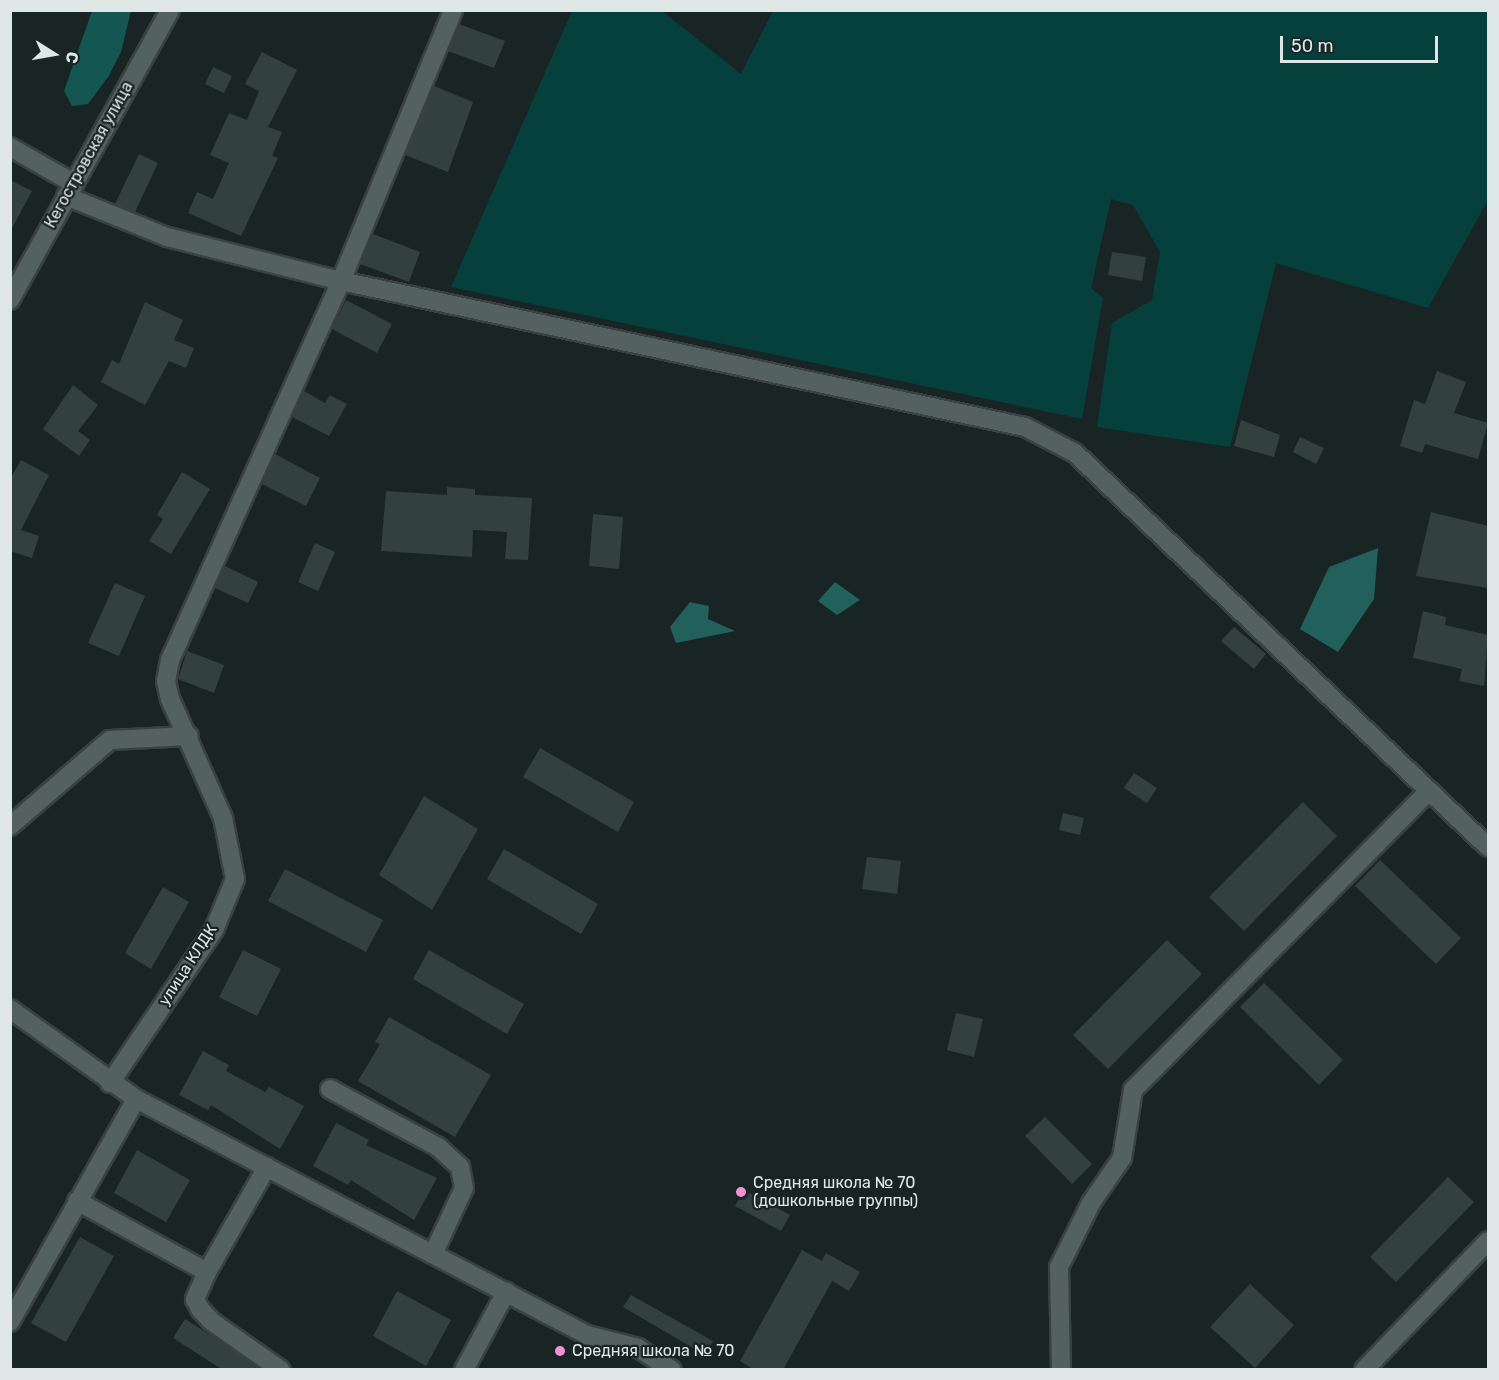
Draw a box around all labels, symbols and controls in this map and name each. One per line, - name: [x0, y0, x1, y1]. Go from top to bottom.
- north arrow: [24, 24, 84, 84]
- scale bar: [1283, 24, 1440, 62]
- text: 50 m: [1291, 35, 1334, 57]
- text: С: [62, 50, 83, 65]
- street label: Кегостровская улица: [41, 79, 137, 231]
- street label: улица КЛДК: [155, 921, 221, 1009]
- place label: Средняя школа № 70 (дошкольные группы): [753, 1173, 918, 1211]
- marker: Средняя школа № 70 (дошкольные группы): [734, 1185, 748, 1199]
- place label: Средняя школа № 70: [572, 1341, 735, 1361]
- marker: Средняя школа № 70: [553, 1344, 567, 1358]

